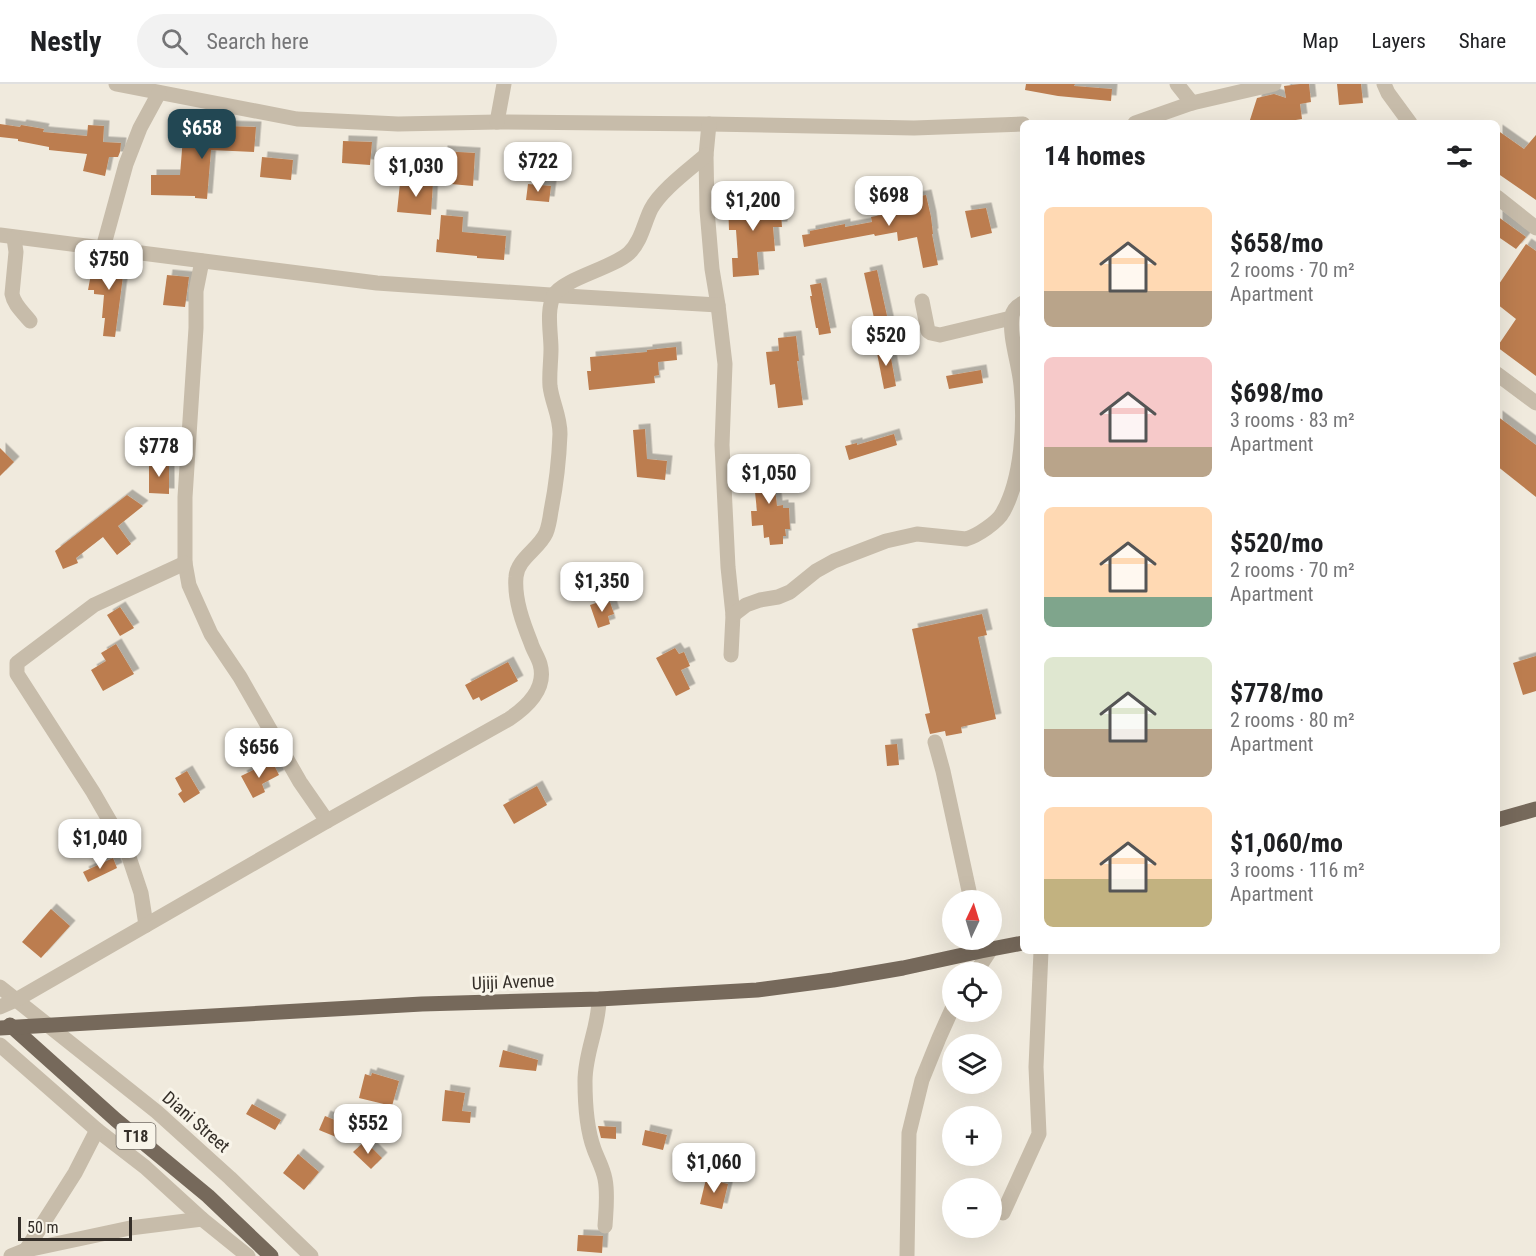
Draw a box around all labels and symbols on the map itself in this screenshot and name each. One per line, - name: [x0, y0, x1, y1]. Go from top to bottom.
- pin: $658: [166, 109, 238, 160]
- pin: $722: [502, 142, 574, 193]
- pin: $1,030: [367, 147, 465, 198]
- pin: $698: [853, 176, 925, 227]
- pin: $1,200: [704, 181, 802, 232]
- pin: $750: [73, 240, 145, 291]
- pin: $520: [850, 316, 922, 367]
- pin: $778: [123, 427, 195, 478]
- pin: $1,050: [720, 454, 818, 505]
- pin: $1,350: [553, 562, 651, 613]
- pin: $656: [223, 728, 295, 779]
- pin: $1,040: [51, 819, 149, 870]
- north arrow: [942, 890, 1002, 950]
- street label: Ujiji Avenue: [471, 970, 555, 993]
- street label: Diani Street: [158, 1087, 234, 1157]
- pin: $552: [332, 1104, 404, 1155]
- road number: T18: [116, 1123, 156, 1149]
- pin: $1,060: [665, 1143, 763, 1194]
- scale bar: [18, 1214, 132, 1242]

